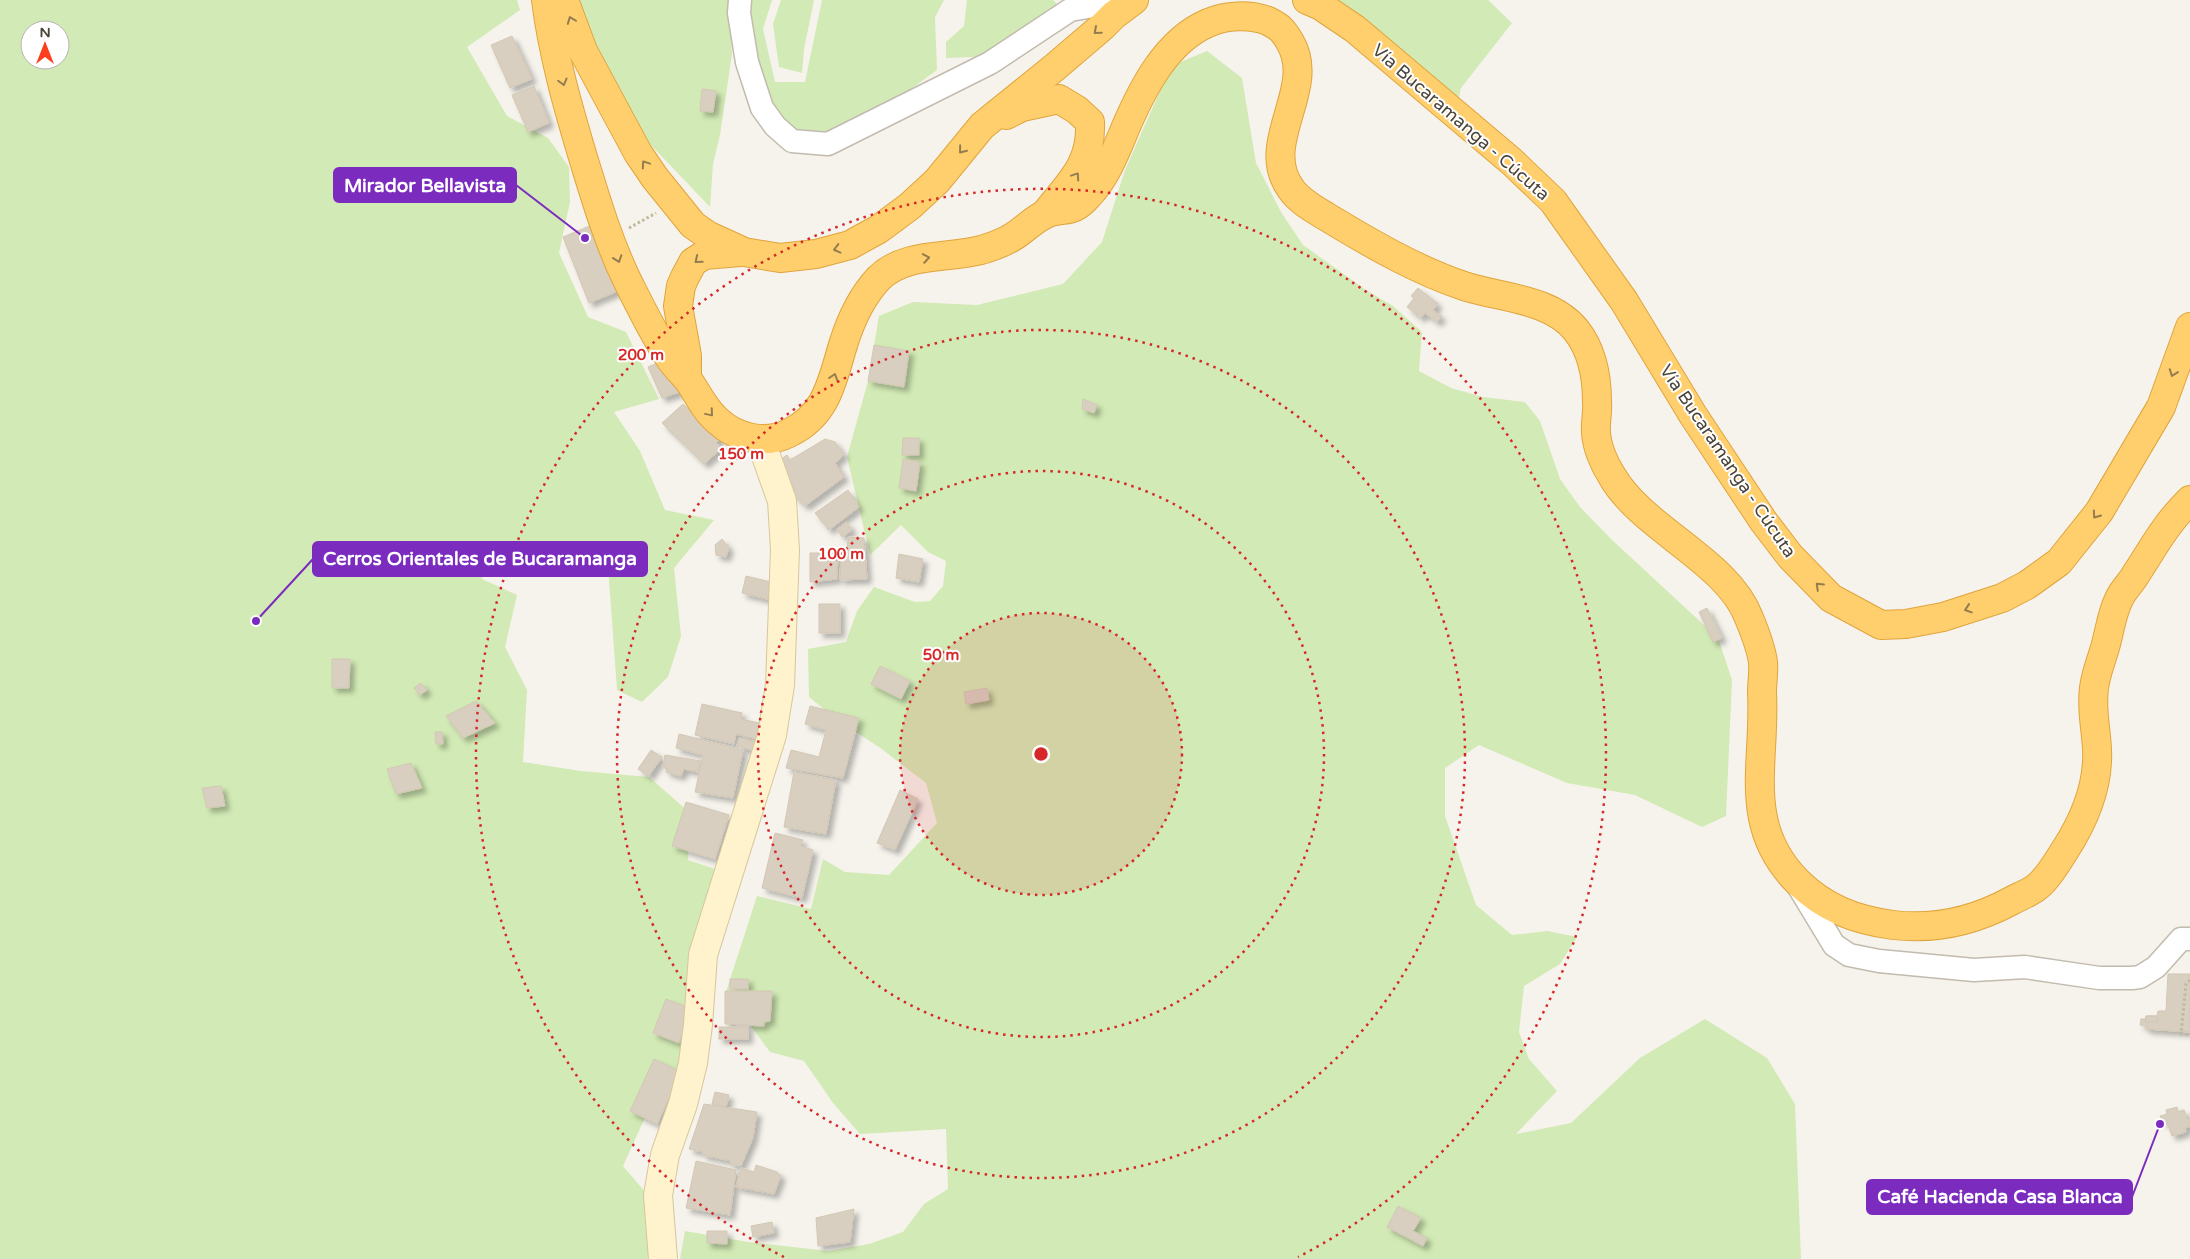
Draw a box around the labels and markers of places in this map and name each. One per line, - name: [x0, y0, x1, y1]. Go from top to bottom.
- callout: Mirador Bellavista: [334, 168, 516, 202]
- callout: Cerros Orientales de Bucaramanga: [313, 542, 647, 576]
- centre of rings: [1032, 745, 1050, 763]
- callout: Café Hacienda Casa Blanca: [1867, 1180, 2132, 1214]

